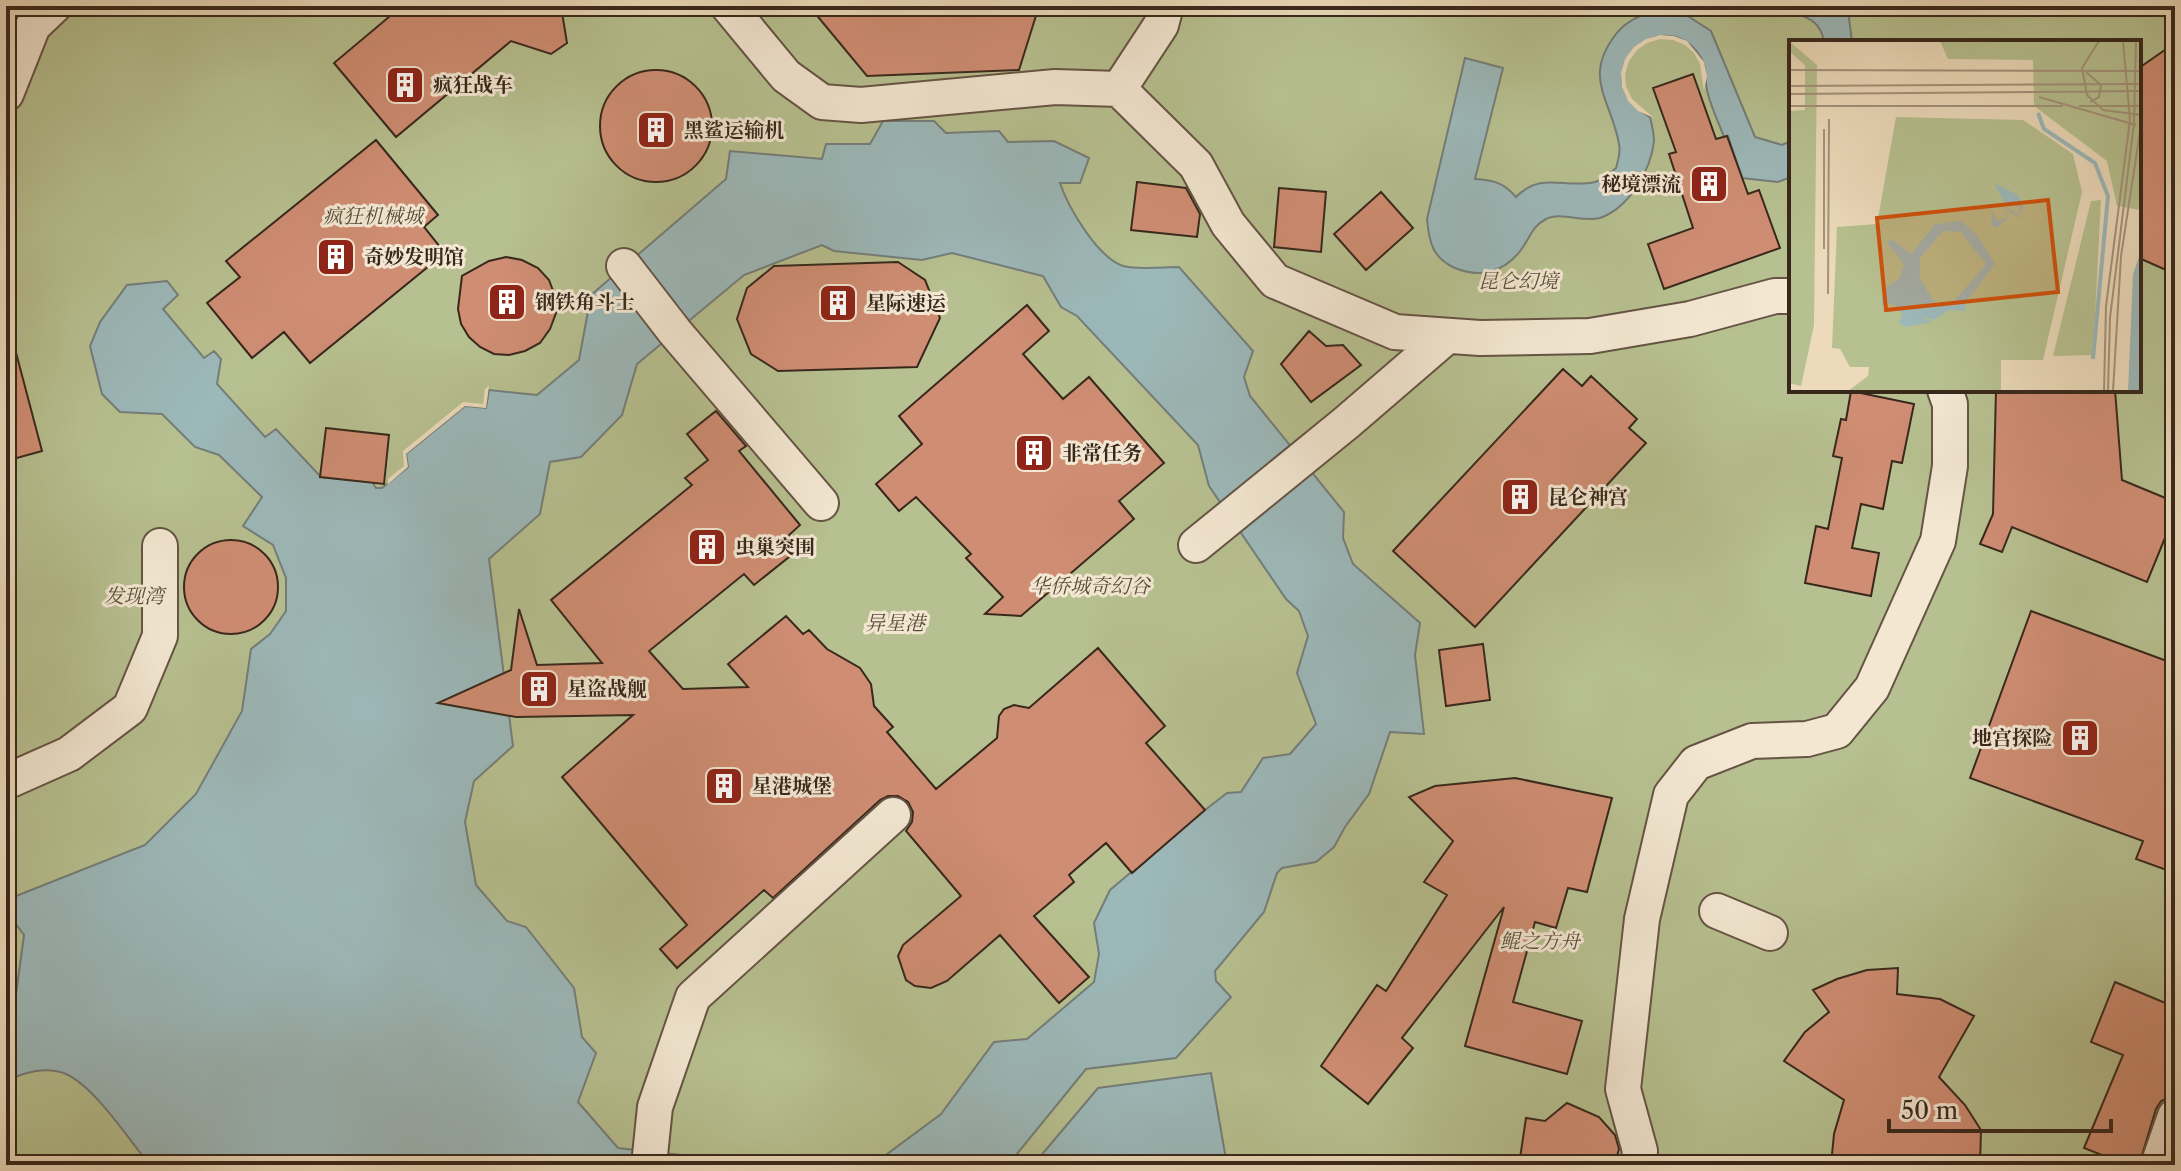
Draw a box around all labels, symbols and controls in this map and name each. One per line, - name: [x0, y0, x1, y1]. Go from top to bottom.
- inset map: [1789, 40, 2141, 392]
- building icon: 疯狂战车: [384, 64, 426, 106]
- place label: 疯狂战车: [433, 73, 513, 97]
- building icon: 黑鲨运输机: [635, 109, 677, 151]
- place label: 黑鲨运输机: [684, 118, 784, 142]
- building icon: 秘境漂流: [1688, 163, 1730, 205]
- place label: 秘境漂流: [1601, 172, 1681, 196]
- park label: 疯狂机械城: [323, 204, 426, 228]
- building icon: 奇妙发明馆: [315, 236, 357, 278]
- place label: 奇妙发明馆: [364, 245, 464, 269]
- park label: 昆仑幻境: [1478, 269, 1561, 293]
- building icon: 钢铁角斗士: [486, 281, 528, 323]
- building icon: 星际速运: [817, 282, 859, 324]
- place label: 钢铁角斗士: [535, 290, 635, 314]
- place label: 星际速运: [866, 291, 946, 315]
- building icon: 非常任务: [1013, 432, 1055, 474]
- place label: 非常任务: [1062, 441, 1142, 465]
- building icon: 昆仑神宫: [1499, 476, 1541, 518]
- place label: 昆仑神宫: [1548, 485, 1628, 509]
- building icon: 虫巢突围: [686, 526, 728, 568]
- place label: 虫巢突围: [735, 535, 815, 559]
- park label: 华侨城奇幻谷: [1030, 574, 1151, 598]
- park label: 发现湾: [104, 584, 167, 608]
- park label: 异星港: [865, 611, 928, 635]
- building icon: 星盗战舰: [518, 668, 560, 710]
- place label: 星盗战舰: [567, 677, 647, 701]
- building icon: 地宫探险: [2059, 717, 2101, 759]
- place label: 地宫探险: [1972, 726, 2052, 750]
- building icon: 星港城堡: [703, 765, 745, 807]
- place label: 星港城堡: [752, 774, 832, 798]
- park label: 鲲之方舟: [1500, 929, 1582, 953]
- scale bar: [1889, 1083, 2111, 1133]
- text: 50 m: [1901, 1096, 1958, 1125]

